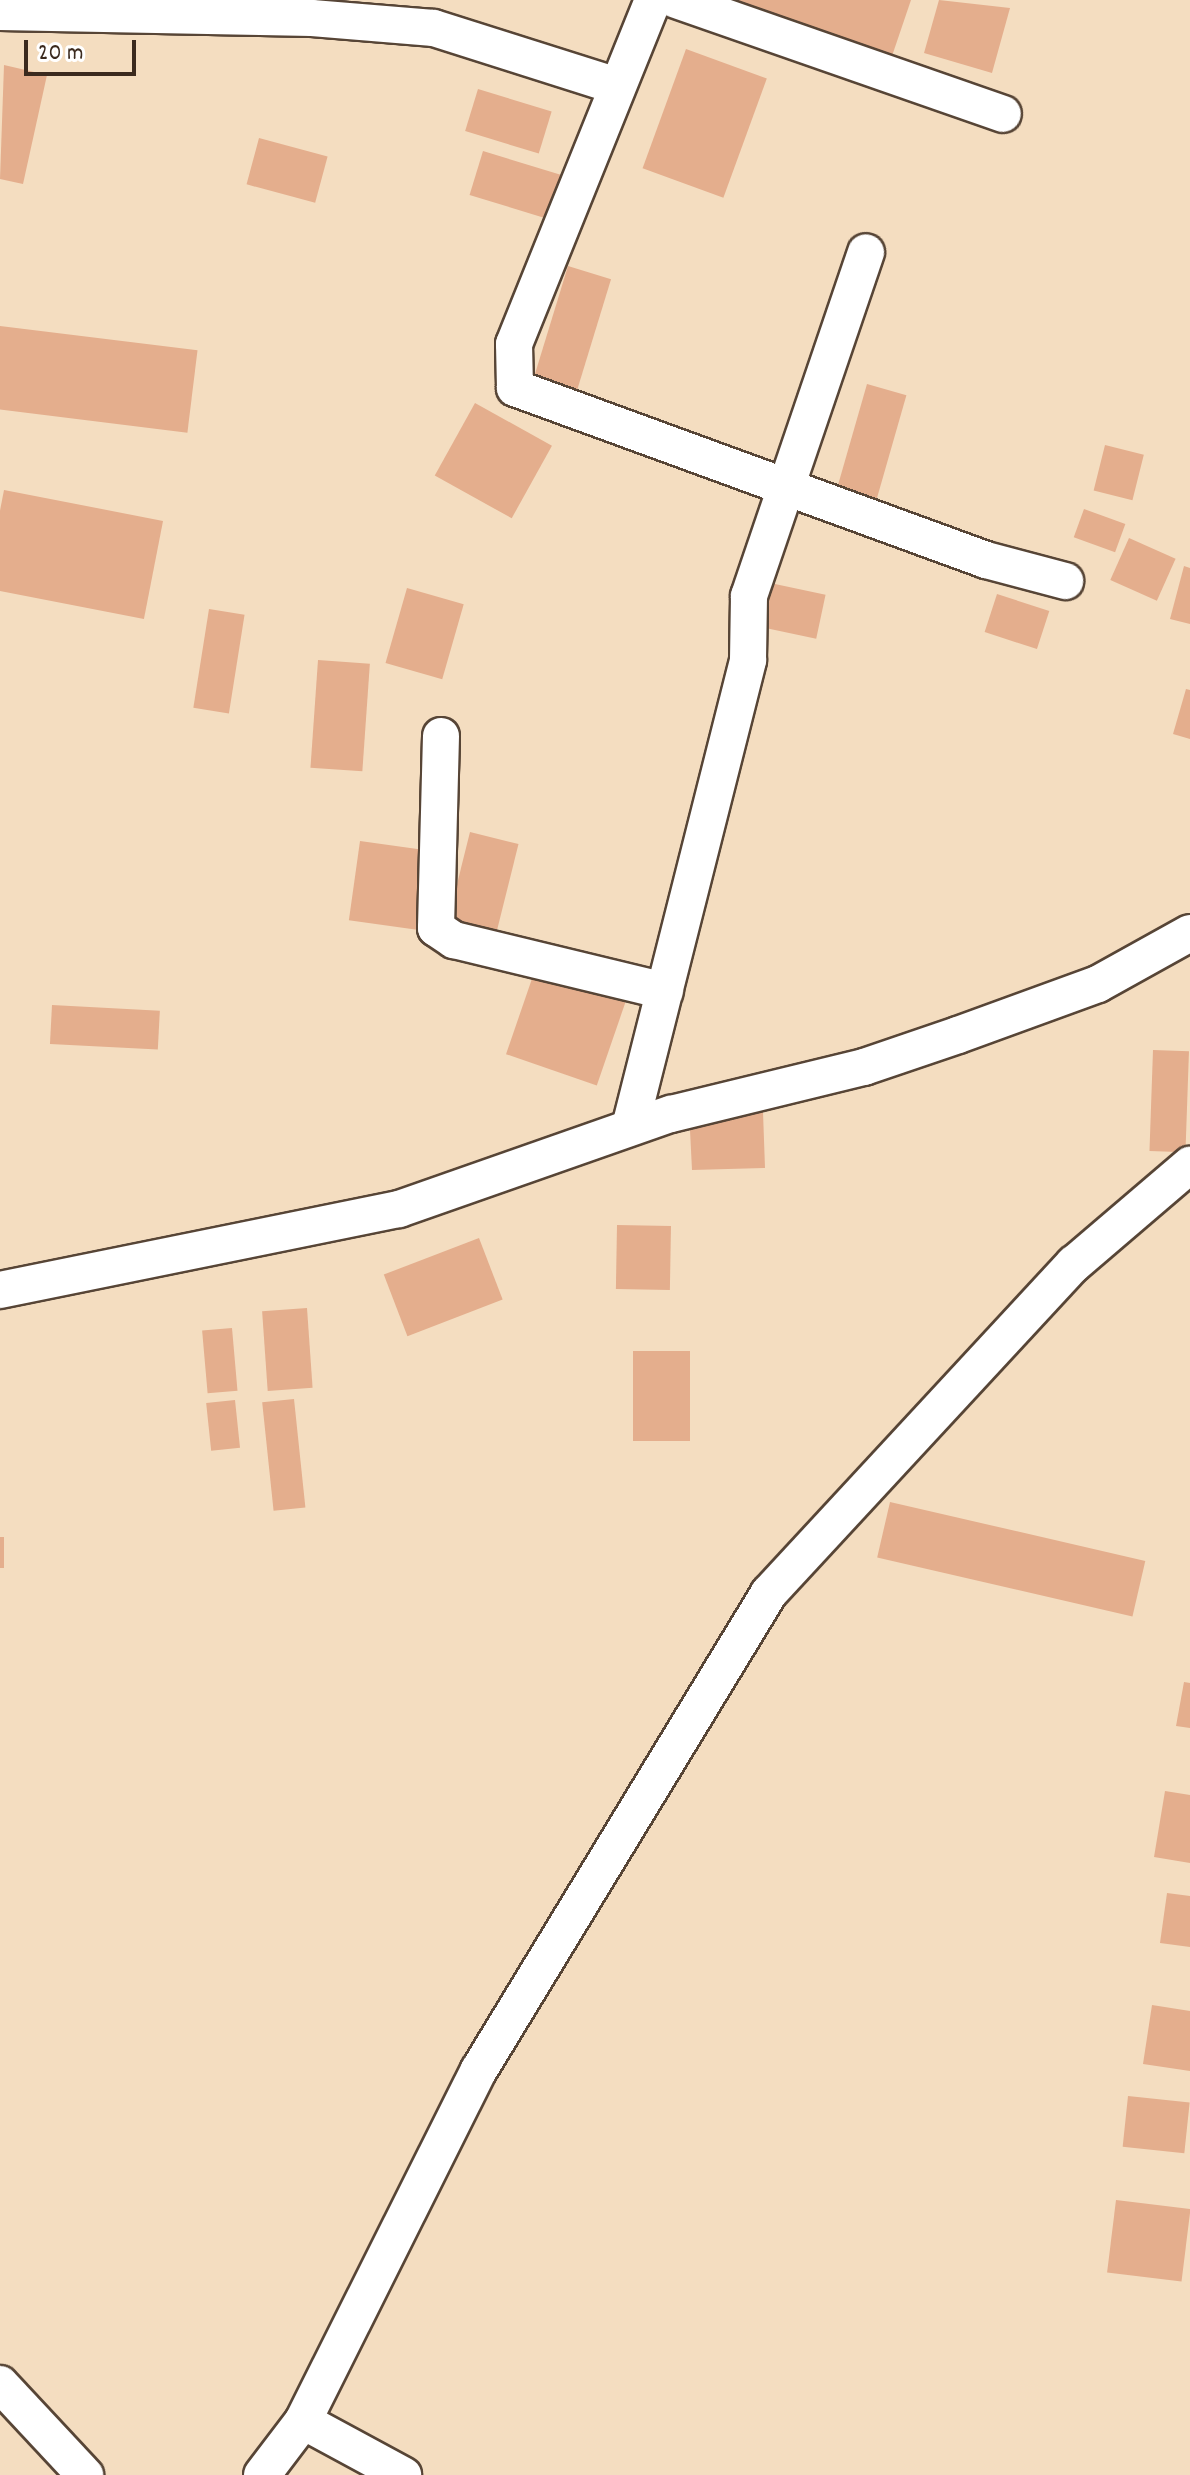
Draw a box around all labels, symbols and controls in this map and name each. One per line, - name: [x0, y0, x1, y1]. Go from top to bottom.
- scale bar: [28, 24, 140, 74]
- text: 20 m: [38, 37, 84, 71]

